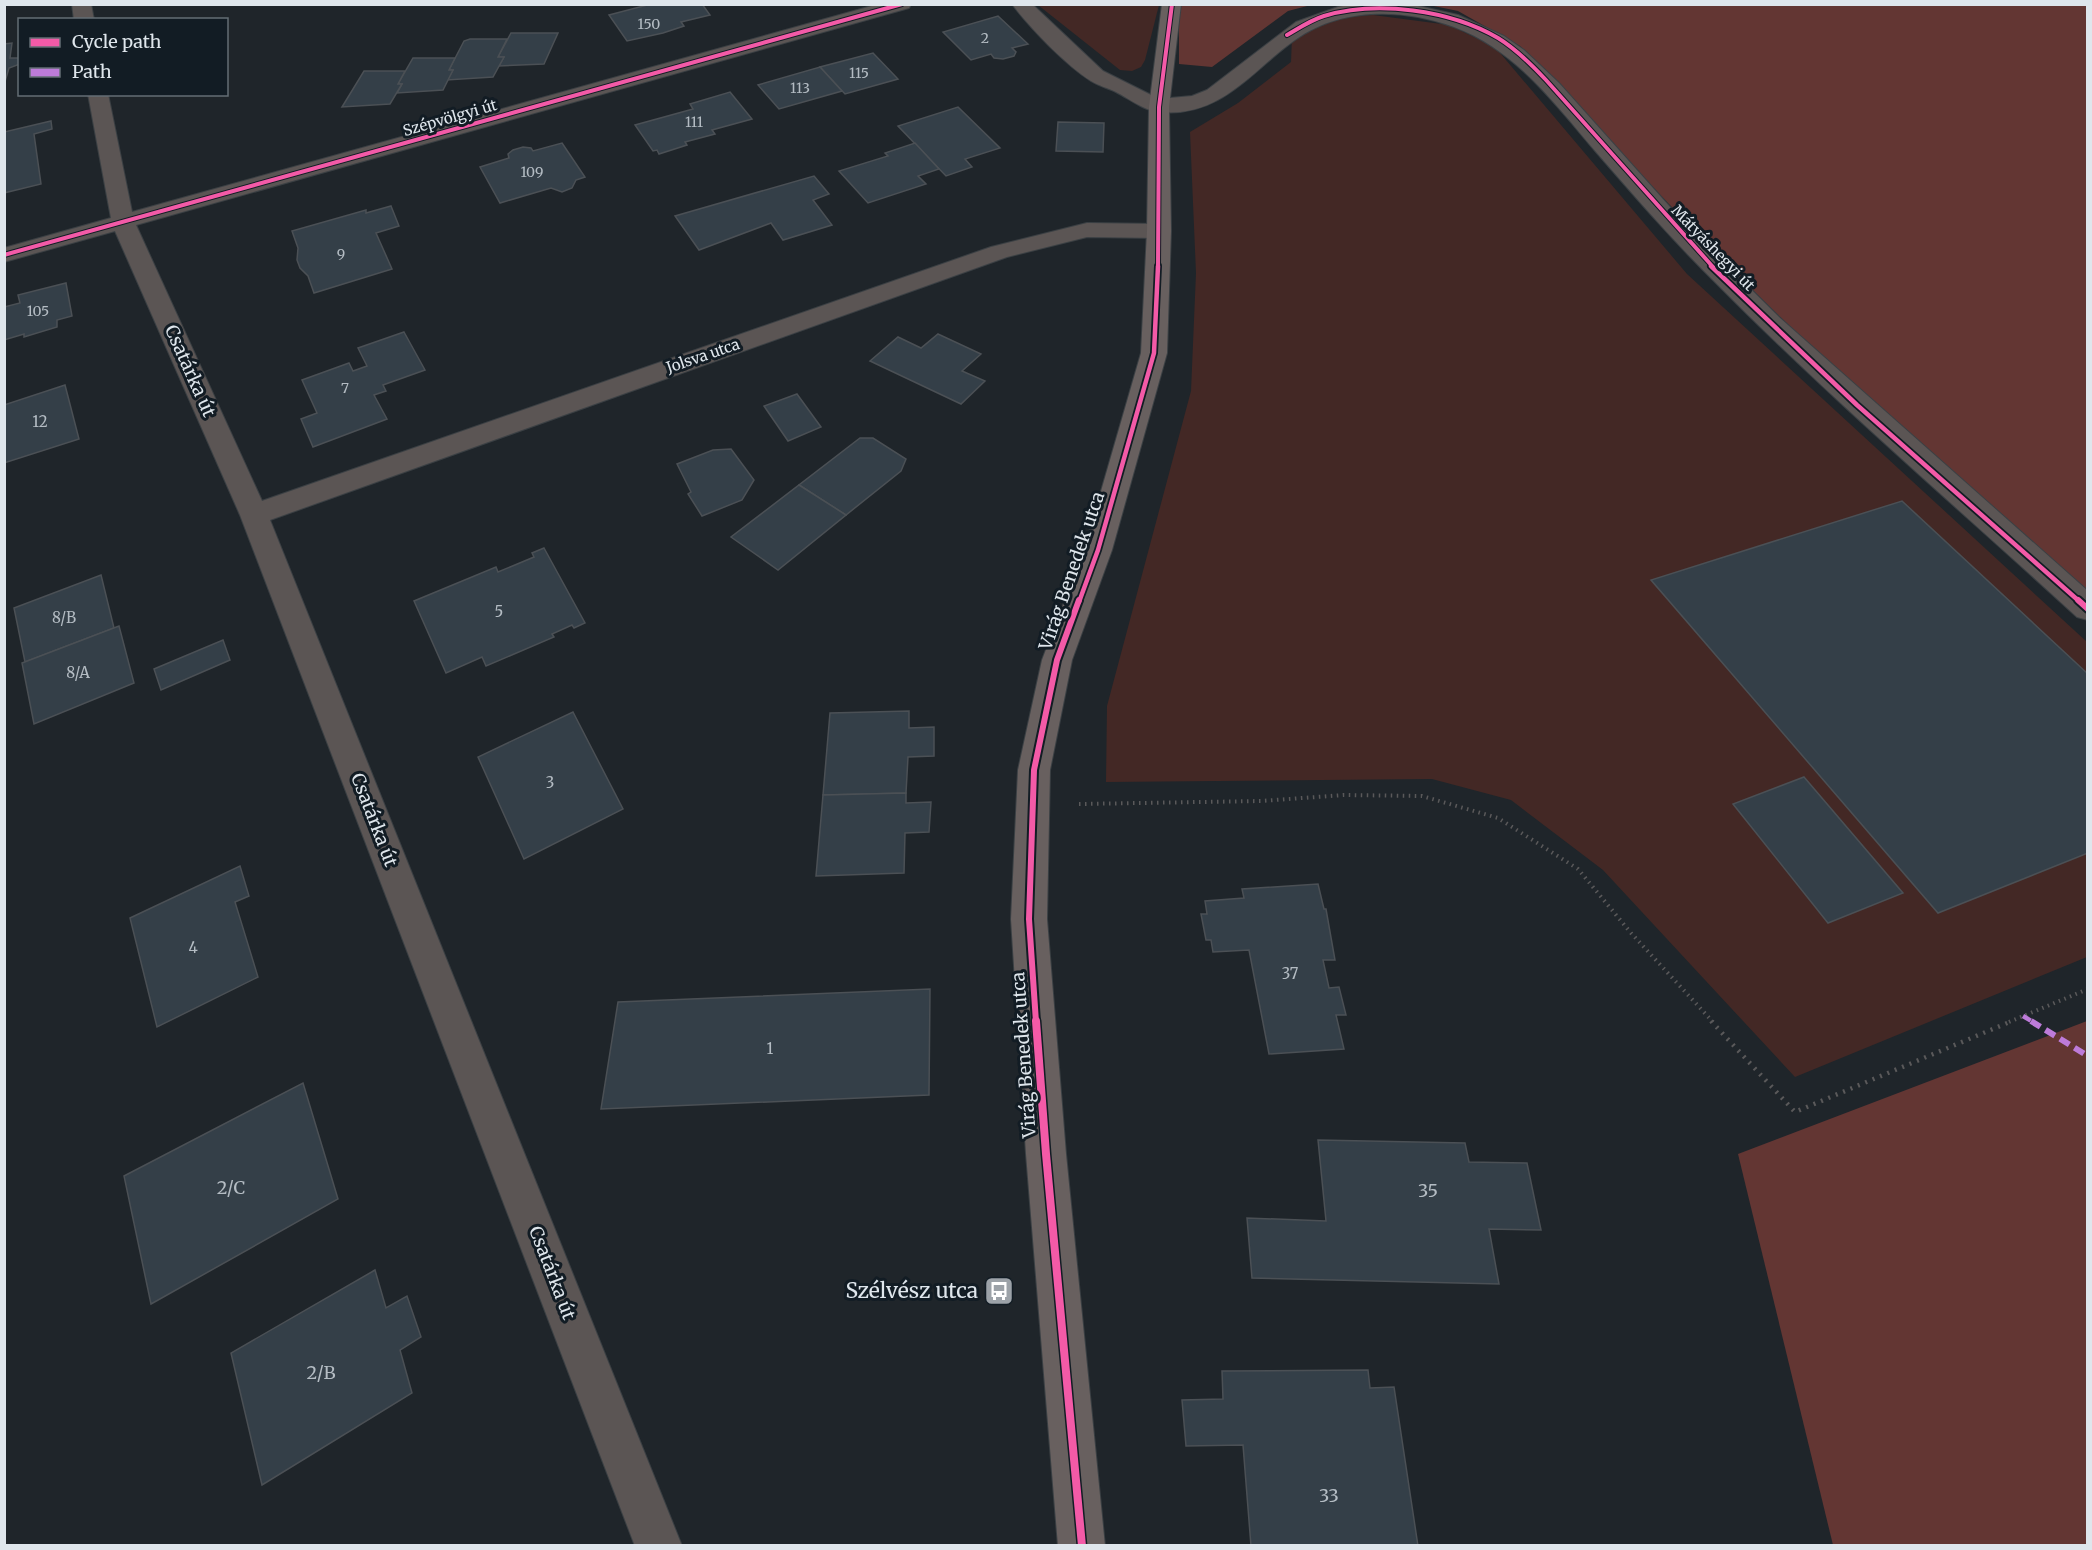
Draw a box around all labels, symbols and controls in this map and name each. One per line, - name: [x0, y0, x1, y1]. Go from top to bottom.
- house number: 150: [638, 15, 660, 33]
- legend: [18, 18, 228, 96]
- house number: 2: [981, 29, 989, 47]
- text: Cycle path: [72, 30, 162, 53]
- text: Path: [72, 60, 112, 83]
- house number: 115: [849, 64, 869, 82]
- house number: 113: [790, 79, 810, 97]
- street label: Szépvölgyi út: [401, 95, 499, 140]
- house number: 111: [685, 113, 703, 131]
- house number: 109: [520, 163, 544, 181]
- street label: Mátyáshegyi út: [1668, 201, 1759, 295]
- house number: 9: [337, 245, 345, 263]
- house number: 105: [27, 302, 49, 320]
- street label: Csatárka út: [160, 321, 221, 420]
- street label: Jolsva utca: [663, 334, 742, 377]
- house number: 7: [341, 379, 349, 397]
- house number: 12: [32, 412, 48, 431]
- street label: Virág Benedek utca: [1033, 488, 1110, 654]
- house number: 5: [495, 602, 503, 621]
- house number: 8/B: [52, 608, 76, 627]
- house number: 8/A: [66, 663, 90, 682]
- street label: Csatárka út: [346, 770, 403, 870]
- house number: 3: [546, 773, 554, 792]
- house number: 4: [188, 938, 198, 957]
- house number: 37: [1282, 964, 1299, 983]
- street label: Virág Benedek utca: [1006, 971, 1041, 1140]
- house number: 1: [767, 1039, 774, 1058]
- house number: 2/C: [217, 1176, 246, 1199]
- house number: 35: [1418, 1179, 1438, 1202]
- street label: Csatárka út: [524, 1223, 581, 1323]
- bus stop icon: Szélvész utca: [983, 1275, 1015, 1307]
- place label: Szélvész utca: [845, 1277, 978, 1304]
- house number: 2/B: [307, 1361, 336, 1384]
- house number: 33: [1319, 1484, 1339, 1507]

